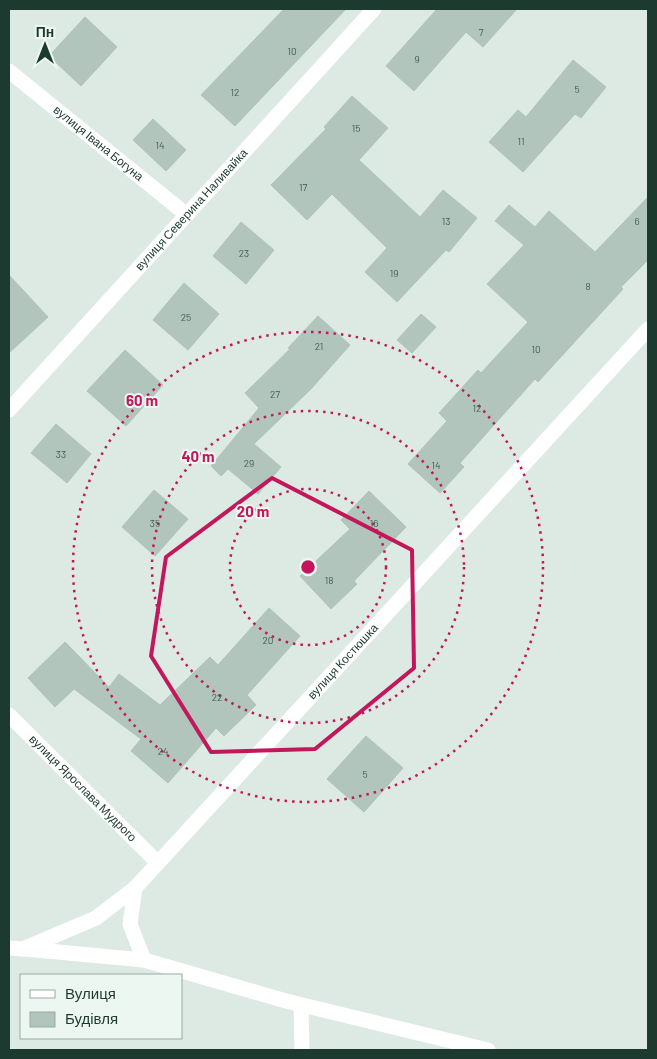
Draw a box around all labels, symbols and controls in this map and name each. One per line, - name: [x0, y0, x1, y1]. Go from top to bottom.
- north arrow: [20, 20, 70, 70]
- text: Пн: [36, 23, 54, 40]
- house number: 7: [479, 26, 484, 38]
- house number: 10: [287, 45, 297, 57]
- house number: 9: [414, 53, 420, 65]
- house number: 5: [574, 83, 580, 95]
- house number: 12: [231, 86, 239, 98]
- street label: вулиця Івана Богуна: [51, 102, 147, 183]
- house number: 15: [352, 122, 360, 134]
- house number: 11: [517, 135, 525, 147]
- house number: 14: [155, 139, 165, 151]
- street label: вулиця Северина Наливайка: [132, 145, 250, 273]
- house number: 17: [299, 181, 307, 193]
- house number: 13: [442, 215, 450, 227]
- house number: 6: [634, 215, 640, 227]
- house number: 23: [239, 247, 249, 259]
- house number: 19: [390, 267, 398, 279]
- house number: 8: [585, 280, 591, 292]
- house number: 25: [181, 311, 191, 323]
- house number: 21: [315, 340, 323, 352]
- house number: 10: [531, 343, 541, 355]
- house number: 27: [270, 388, 280, 400]
- text: 60 m: [126, 391, 158, 409]
- house number: 12: [473, 402, 481, 414]
- text: 40 m: [181, 447, 215, 465]
- house number: 33: [56, 448, 66, 460]
- house number: 29: [244, 457, 254, 469]
- house number: 14: [431, 459, 441, 471]
- text: 20 m: [237, 502, 269, 520]
- house number: 35: [150, 517, 160, 529]
- house number: 16: [370, 517, 378, 529]
- centre of rings: [299, 558, 317, 576]
- house number: 18: [325, 574, 333, 586]
- street label: вулиця Костюшка: [304, 620, 380, 701]
- house number: 20: [262, 634, 274, 646]
- house number: 22: [212, 691, 222, 703]
- street label: вулиця Ярослава Мудрого: [27, 731, 140, 844]
- house number: 24: [158, 745, 168, 757]
- house number: 5: [362, 768, 368, 780]
- legend: [20, 974, 182, 1039]
- text: Вулиця: [65, 984, 116, 1002]
- text: Будівля: [65, 1009, 118, 1027]

